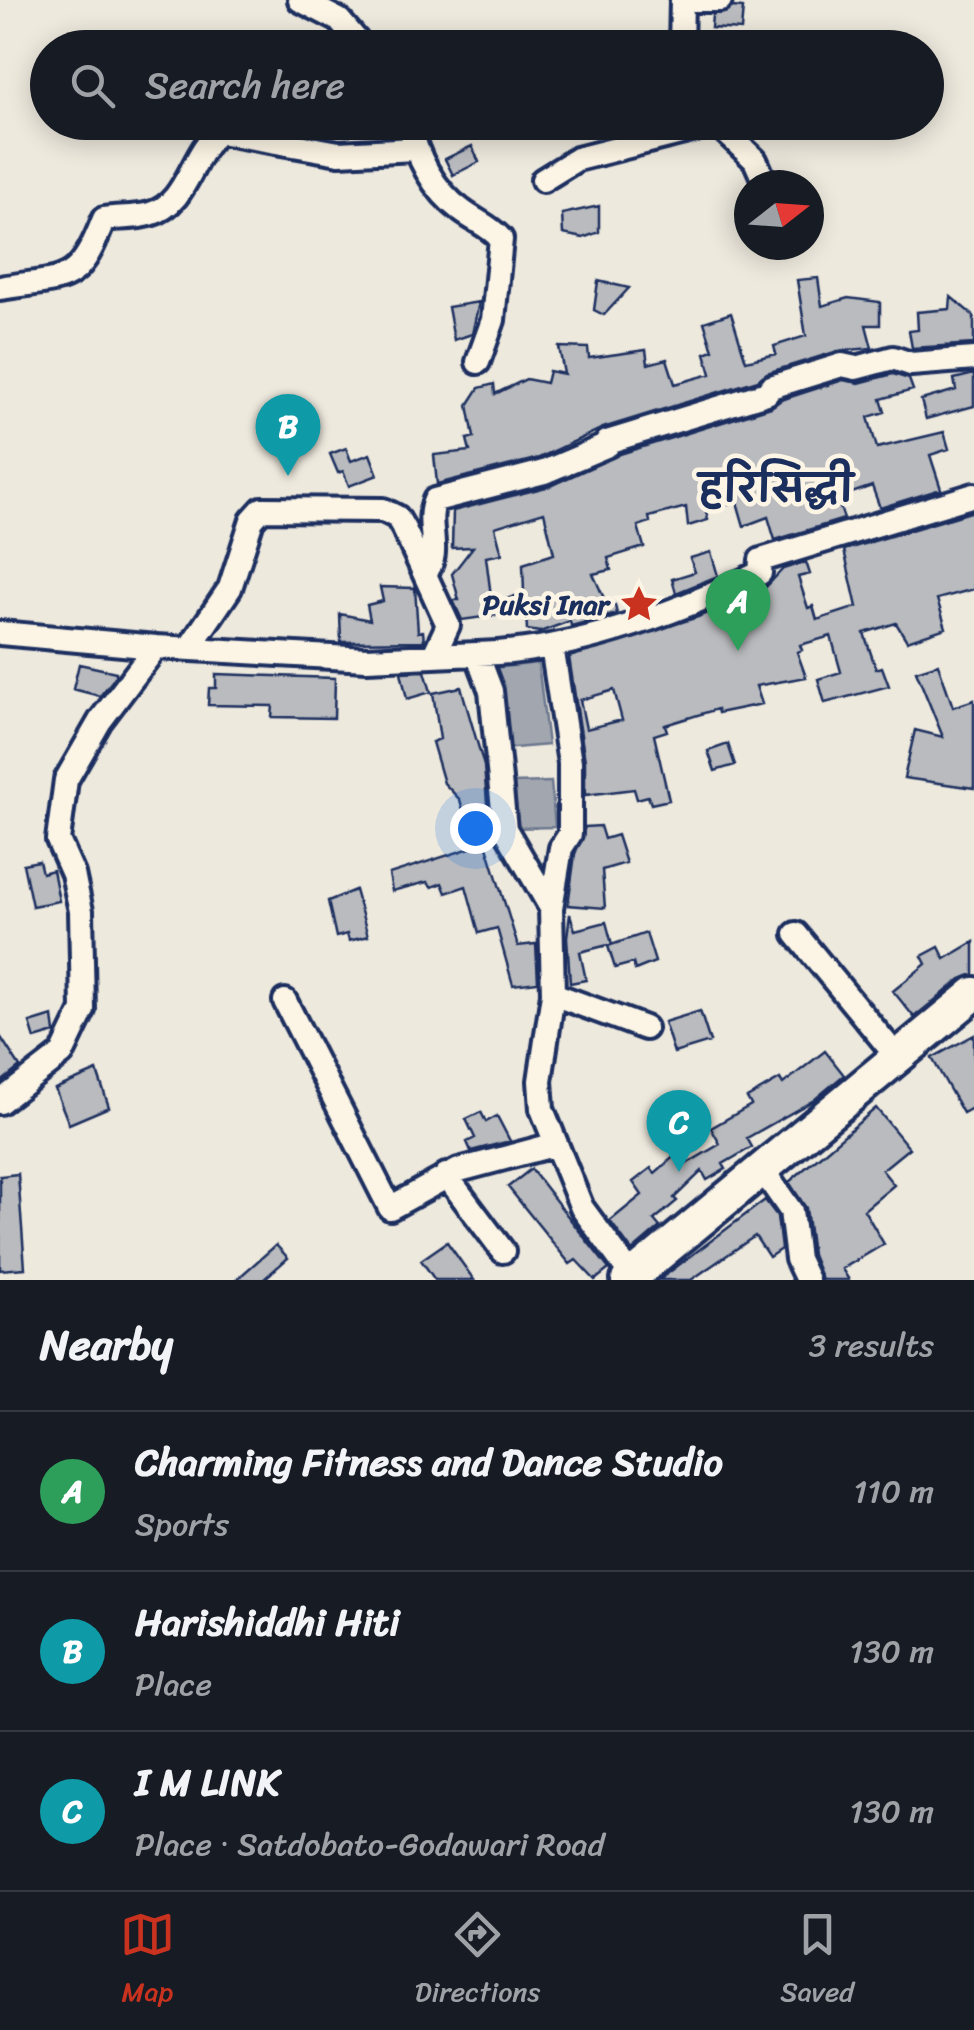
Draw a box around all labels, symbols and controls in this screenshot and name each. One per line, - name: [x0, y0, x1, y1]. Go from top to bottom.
- search box: [30, 30, 944, 140]
- text: Search here: [145, 52, 345, 119]
- icon: search: [65, 58, 120, 113]
- north arrow: [734, 170, 824, 260]
- pin: B: [256, 394, 320, 476]
- district label: हरिसिद्धी: [696, 455, 857, 522]
- pin: A: [706, 568, 770, 651]
- place label: Puksi Inar: [482, 580, 612, 629]
- place icon: Puksi Inar: [618, 583, 660, 625]
- your location: [450, 803, 501, 854]
- pin: C: [646, 1090, 712, 1172]
- text: Nearby: [40, 1308, 173, 1382]
- text: 3 results: [809, 1317, 934, 1374]
- text: Charming Fitness and Dance Studio: [135, 1429, 723, 1496]
- text: A: [62, 1463, 83, 1520]
- text: 110 m: [853, 1463, 934, 1520]
- text: Sports: [135, 1496, 229, 1553]
- text: Harishiddhi Hiti: [135, 1589, 400, 1656]
- text: B: [62, 1623, 83, 1680]
- text: 130 m: [850, 1623, 934, 1680]
- text: Place: [135, 1656, 212, 1713]
- text: I M LINK: [135, 1749, 280, 1816]
- text: C: [63, 1783, 82, 1840]
- text: 130 m: [850, 1783, 934, 1840]
- text: Place · Satdobato-Godawari Road: [135, 1816, 605, 1873]
- tab: Map: [120, 1907, 175, 2016]
- tab: Directions: [415, 1907, 540, 2016]
- tab: Saved: [780, 1907, 854, 2016]

